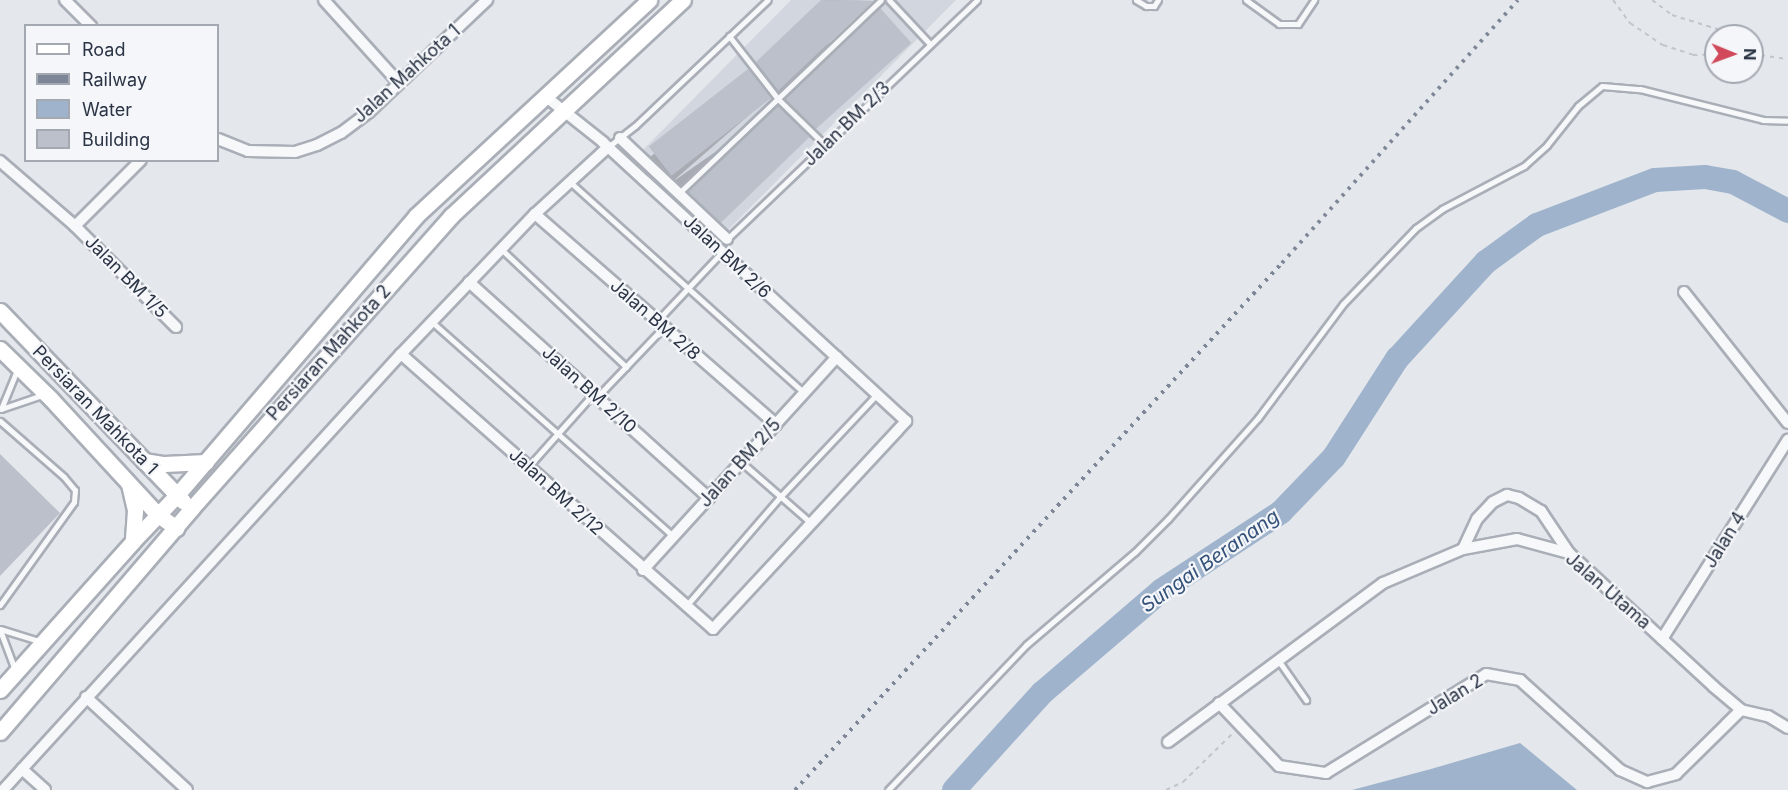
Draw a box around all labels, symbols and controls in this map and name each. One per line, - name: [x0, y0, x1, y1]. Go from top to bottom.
- street label: Jalan Mahkota 1: [349, 20, 465, 128]
- legend: [24, 24, 219, 162]
- north arrow: [1704, 24, 1764, 84]
- text: Road: [82, 39, 125, 60]
- text: N: [1740, 48, 1760, 61]
- text: Railway: [82, 69, 147, 90]
- street label: Jalan BM 2/3: [799, 77, 895, 171]
- text: Water: [82, 99, 132, 120]
- text: Building: [82, 129, 150, 150]
- street label: Jalan BM 2/6: [679, 211, 775, 303]
- street label: Jalan BM 1/5: [80, 231, 172, 323]
- street label: Jalan BM 2/8: [606, 275, 704, 365]
- street label: Persiaran Mahkota 2: [263, 281, 395, 425]
- street label: Persiaran Mahkota 1: [28, 341, 162, 479]
- street label: Jalan BM 2/10: [537, 342, 641, 438]
- street label: Jalan BM 2/5: [694, 414, 786, 512]
- street label: Jalan BM 2/12: [504, 444, 608, 540]
- water label: Sungai Beranang: [1136, 504, 1284, 618]
- street label: Jalan 4: [1699, 508, 1751, 572]
- street label: Jalan Utama: [1561, 548, 1655, 634]
- street label: Jalan 2: [1423, 670, 1487, 720]

